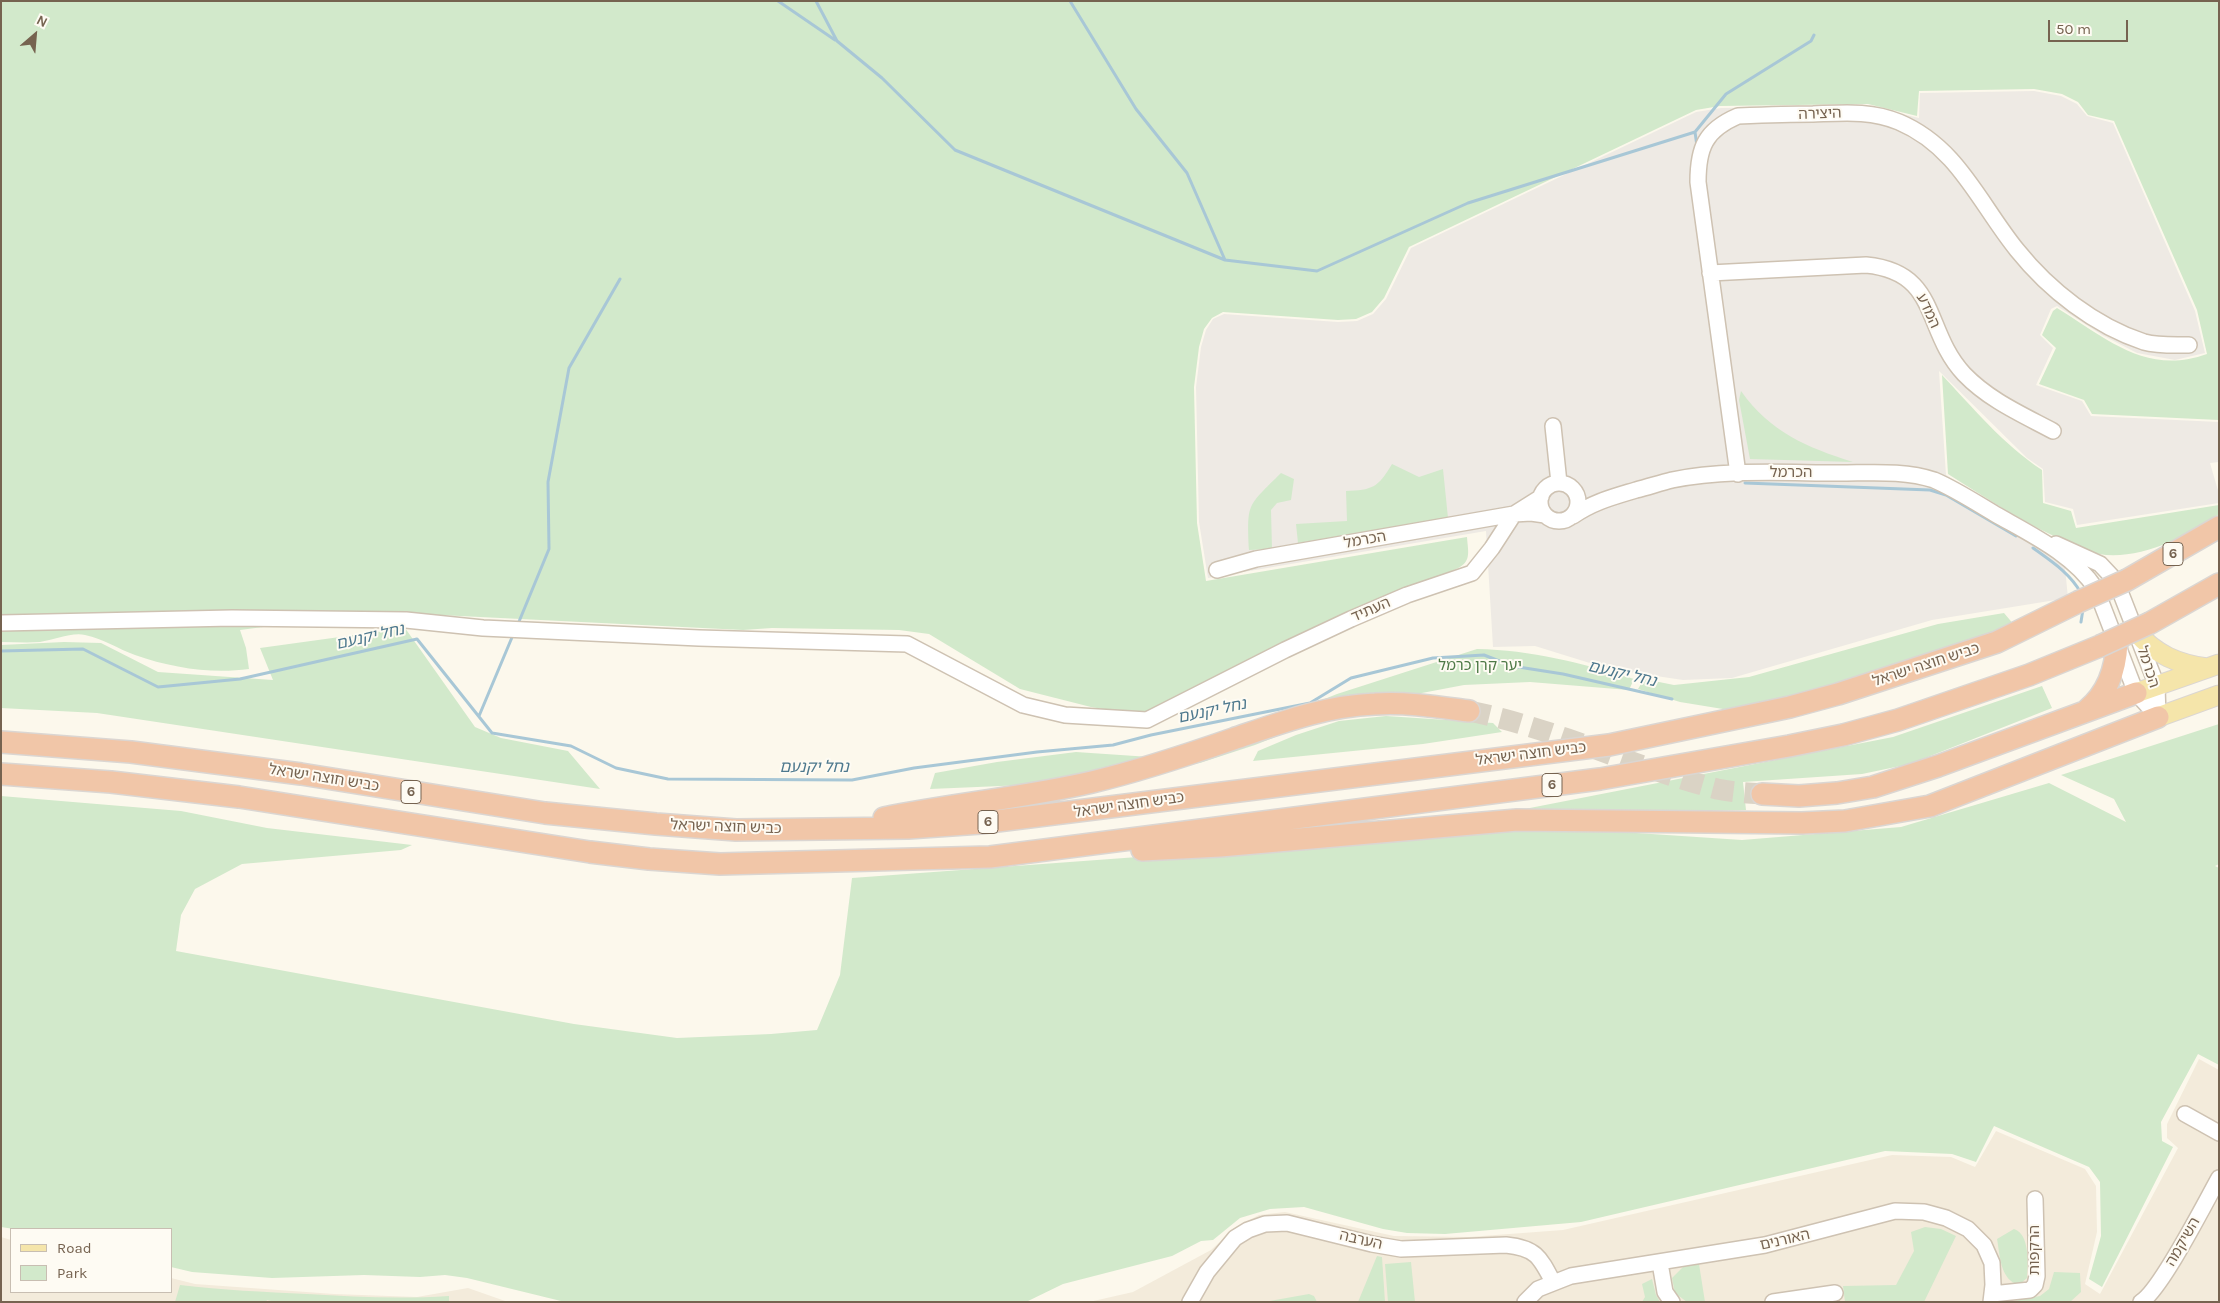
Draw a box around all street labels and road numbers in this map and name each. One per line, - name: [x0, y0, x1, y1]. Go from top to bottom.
- street label: היצירה: [1798, 104, 1842, 124]
- street label: המדע: [1912, 291, 1944, 331]
- street label: הכרמל: [1770, 464, 1812, 482]
- street label: הכרמל: [1342, 527, 1388, 553]
- road number: 6: [2163, 542, 2183, 566]
- street label: העתיד: [1349, 594, 1393, 626]
- street label: כביש חוצה ישראל: [1870, 639, 1982, 691]
- street label: הכרמל: [2133, 644, 2163, 690]
- street label: כביש חוצה ישראל: [1475, 738, 1587, 770]
- street label: כביש חוצה ישראל: [268, 760, 380, 796]
- road number: 6: [1542, 774, 1562, 796]
- road number: 6: [401, 780, 421, 804]
- street label: כביש חוצה ישראל: [1073, 788, 1185, 822]
- road number: 6: [978, 810, 998, 834]
- street label: כביש חוצה ישראל: [670, 816, 782, 838]
- street label: השיקמה: [2162, 1214, 2204, 1270]
- street label: הרקפות: [2026, 1225, 2044, 1275]
- street label: הערבה: [1338, 1226, 1384, 1254]
- street label: האורנים: [1758, 1226, 1812, 1254]

